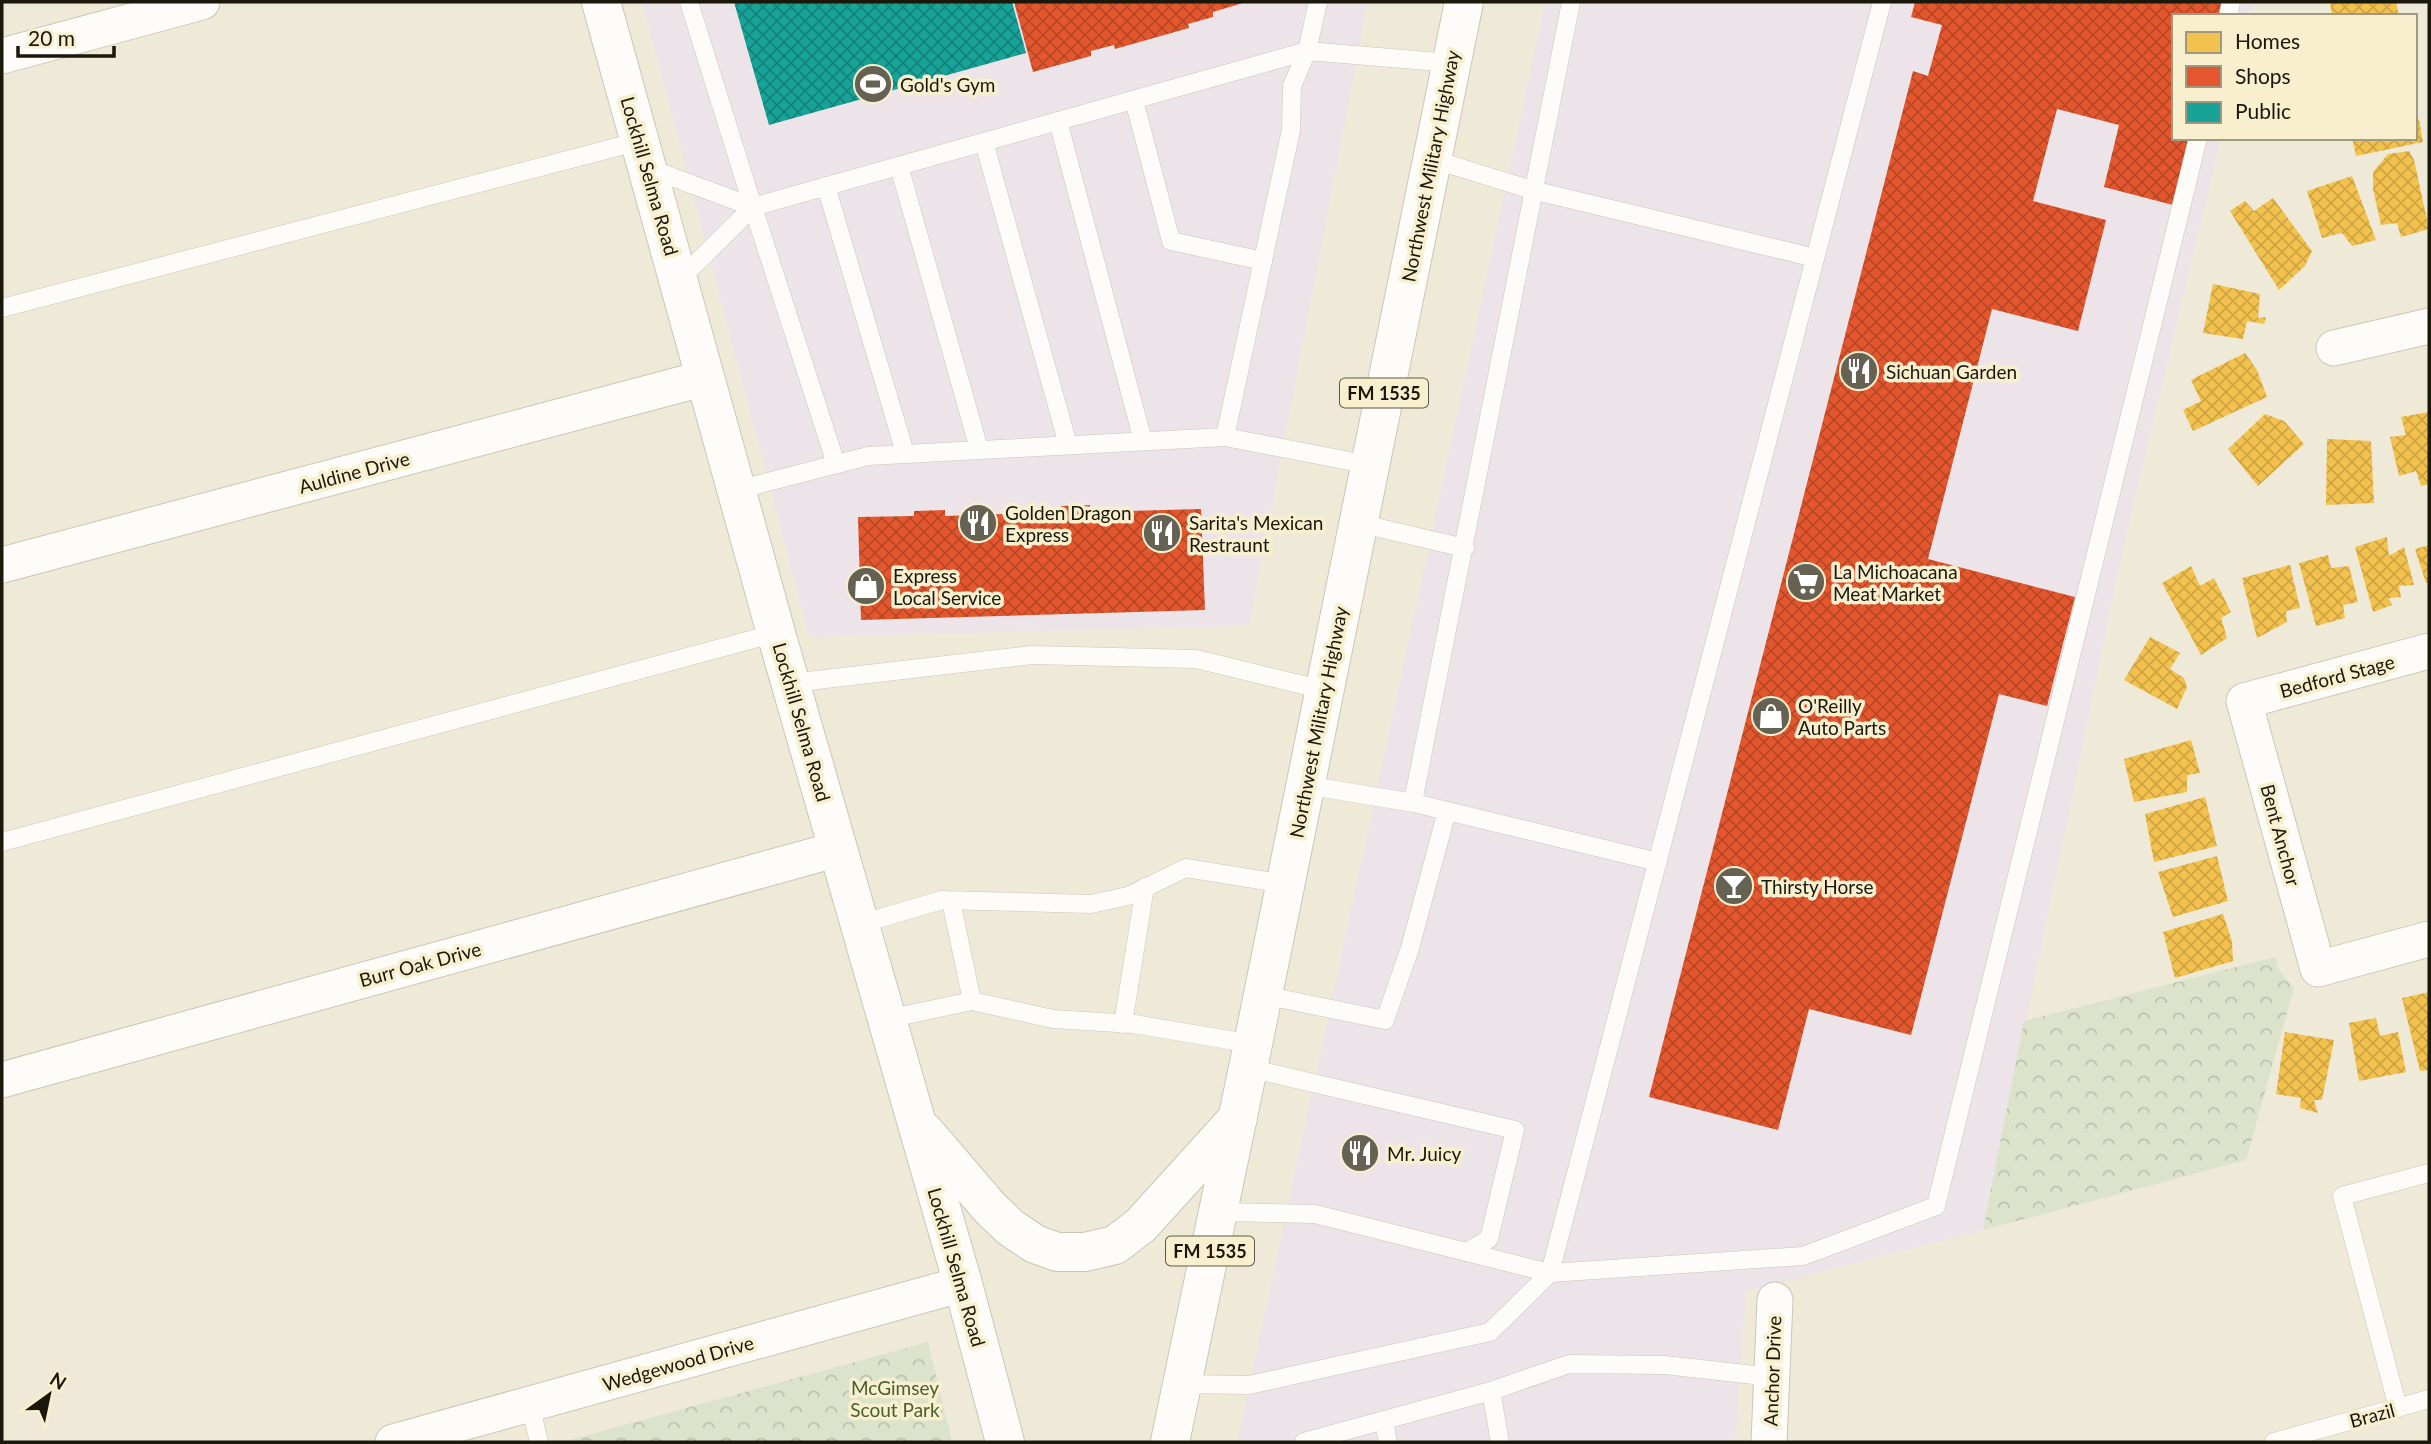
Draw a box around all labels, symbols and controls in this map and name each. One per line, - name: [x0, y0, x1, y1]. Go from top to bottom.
- scale bar: [18, 14, 114, 58]
- legend: [2172, 14, 2417, 140]
- text: 20 m: [28, 25, 75, 50]
- text: Homes: [2235, 28, 2300, 53]
- street label: Northwest Military Highway: [1396, 48, 1464, 284]
- sports icon: Gold's Gym: [852, 63, 894, 105]
- text: Shops: [2235, 63, 2291, 88]
- place label: Gold's Gym: [900, 73, 995, 96]
- street label: Lockhill Selma Road: [616, 94, 684, 258]
- text: Public: [2235, 98, 2291, 123]
- restaurant icon: Sichuan Garden: [1838, 350, 1880, 392]
- place label: Sichuan Garden: [1886, 360, 2017, 383]
- road number: FM 1535: [1340, 379, 1428, 408]
- street label: Auldine Drive: [296, 446, 412, 498]
- place label: Golden Dragon Express: [1005, 501, 1132, 546]
- restaurant icon: Golden Dragon Express: [957, 502, 999, 544]
- place label: Sarita's Mexican Restraunt: [1189, 511, 1323, 556]
- restaurant icon: Sarita's Mexican Restraunt: [1141, 512, 1183, 554]
- place label: La Michoacana Meat Market: [1833, 560, 1958, 605]
- supermarket icon: La Michoacana Meat Market: [1785, 561, 1827, 603]
- place label: Express Local Service: [893, 564, 1001, 609]
- shop icon: Express Local Service: [845, 565, 887, 607]
- street label: Northwest Military Highway: [1284, 604, 1352, 840]
- street label: Lockhill Selma Road: [768, 640, 836, 804]
- street label: Bedford Stage: [2277, 650, 2397, 702]
- place label: O'Reilly Auto Parts: [1798, 694, 1886, 739]
- shop icon: O'Reilly Auto Parts: [1750, 695, 1792, 737]
- street label: Bent Anchor: [2256, 782, 2306, 889]
- bar icon: Thirsty Horse: [1713, 865, 1755, 907]
- place label: Thirsty Horse: [1761, 875, 1873, 898]
- street label: Burr Oak Drive: [357, 937, 483, 991]
- restaurant icon: Mr. Juicy: [1339, 1132, 1381, 1174]
- place label: Mr. Juicy: [1387, 1142, 1461, 1165]
- street label: Lockhill Selma Road: [923, 1185, 991, 1349]
- road number: FM 1535: [1166, 1236, 1254, 1266]
- street label: Anchor Drive: [1759, 1315, 1785, 1427]
- street label: Wedgewood Drive: [600, 1330, 756, 1396]
- north arrow: [14, 1360, 84, 1430]
- text: N: [46, 1367, 71, 1394]
- park label: McGimsey Scout Park: [850, 1376, 940, 1421]
- street label: Brazil: [2347, 1398, 2397, 1432]

